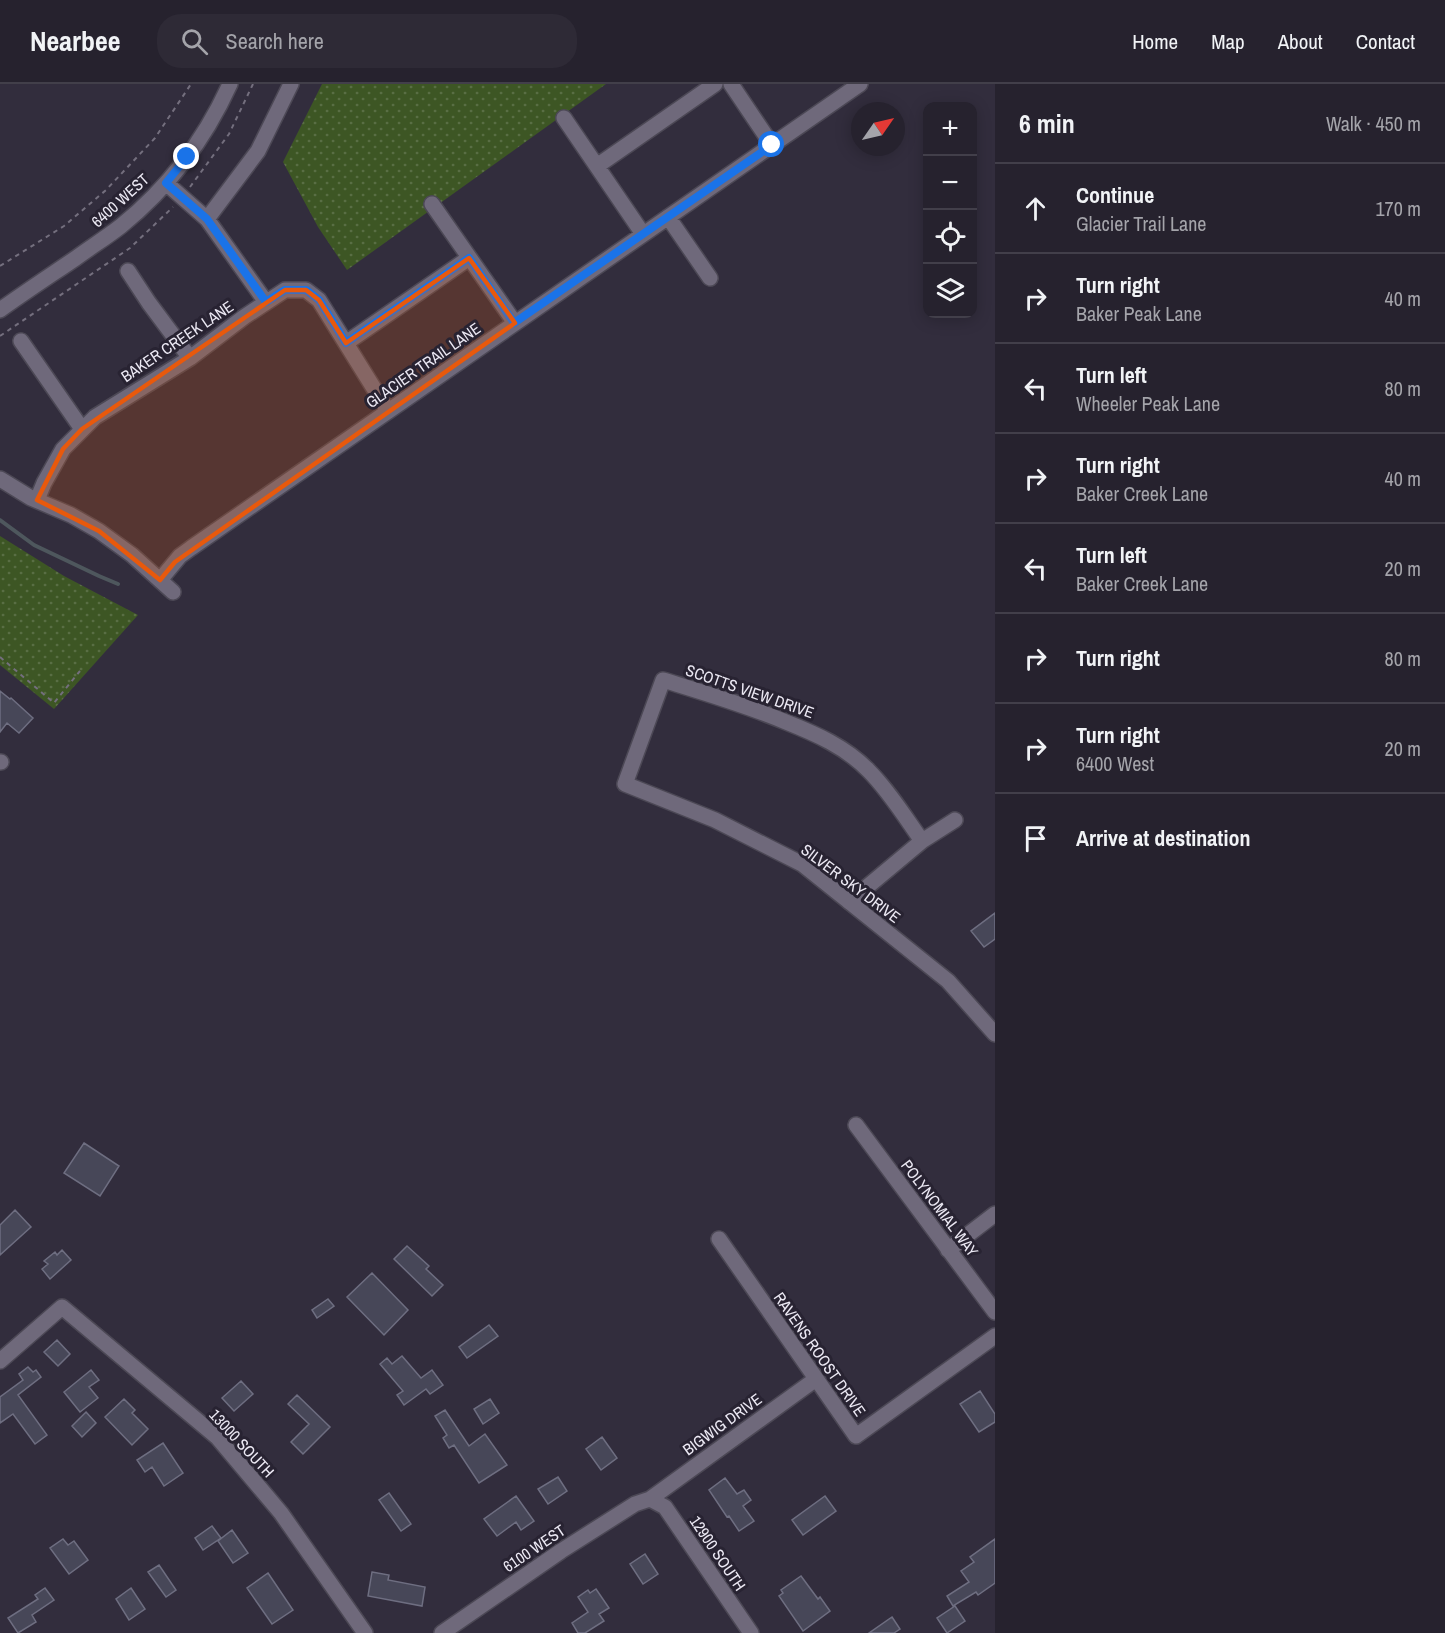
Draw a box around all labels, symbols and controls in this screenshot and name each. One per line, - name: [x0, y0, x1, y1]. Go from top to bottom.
- search box: [157, 14, 577, 68]
- text: Nearbee: [30, 22, 121, 60]
- icon: search: [178, 25, 211, 58]
- text: Search here: [226, 26, 324, 56]
- text: Home: [1132, 27, 1178, 56]
- text: Map: [1211, 27, 1245, 56]
- text: About: [1278, 27, 1323, 56]
- text: Contact: [1356, 27, 1415, 56]
- north arrow: [851, 102, 905, 156]
- map controls: [923, 102, 977, 318]
- button: +: [923, 102, 977, 156]
- text: 6 min: [1019, 106, 1075, 141]
- text: Walk · 450 m: [1326, 110, 1421, 137]
- route start: [758, 131, 784, 157]
- route end: [173, 143, 199, 169]
- button: −: [923, 156, 977, 210]
- street label: 6400 WEST: [86, 168, 154, 232]
- text: Continue: [1076, 180, 1154, 210]
- icon: ahead: [1019, 192, 1052, 225]
- text: 170 m: [1375, 195, 1421, 222]
- button: locate: [923, 210, 977, 264]
- text: Glacier Trail Lane: [1076, 210, 1206, 237]
- button: layers: [923, 264, 977, 318]
- text: Turn right: [1076, 270, 1160, 300]
- icon: right: [1019, 282, 1052, 315]
- text: 40 m: [1385, 285, 1421, 312]
- street label: BAKER CREEK LANE: [116, 295, 238, 387]
- text: Baker Peak Lane: [1076, 300, 1202, 327]
- street label: GLACIER TRAIL LANE: [361, 317, 485, 413]
- text: Turn left: [1076, 360, 1147, 390]
- icon: left: [1019, 372, 1052, 405]
- text: 80 m: [1385, 375, 1421, 402]
- text: Wheeler Peak Lane: [1076, 390, 1220, 417]
- text: Turn right: [1076, 450, 1160, 480]
- icon: right: [1019, 462, 1052, 495]
- text: 40 m: [1385, 465, 1421, 492]
- text: Baker Creek Lane: [1076, 480, 1208, 507]
- text: Turn left: [1076, 540, 1147, 570]
- icon: left: [1019, 552, 1052, 585]
- text: 20 m: [1385, 555, 1421, 582]
- text: Baker Creek Lane: [1076, 570, 1208, 597]
- icon: right: [1019, 642, 1052, 675]
- text: Turn right: [1076, 643, 1160, 673]
- text: 80 m: [1385, 645, 1421, 672]
- street label: SCOTTS VIEW DRIVE: [683, 659, 817, 723]
- text: Turn right: [1076, 720, 1160, 750]
- icon: right: [1019, 732, 1052, 765]
- text: 20 m: [1385, 735, 1421, 762]
- text: 6400 West: [1076, 750, 1154, 777]
- icon: arrive: [1019, 822, 1052, 855]
- text: Arrive at destination: [1076, 823, 1250, 853]
- street label: SILVER SKY DRIVE: [797, 838, 905, 928]
- street label: POLYNOMIAL WAY: [896, 1155, 984, 1261]
- street label: RAVENS ROOST DRIVE: [769, 1288, 871, 1420]
- street label: BIGWIG DRIVE: [678, 1388, 766, 1460]
- street label: 13000 SOUTH: [205, 1404, 279, 1482]
- street label: 12900 SOUTH: [685, 1511, 751, 1595]
- street label: 6100 WEST: [499, 1519, 569, 1577]

